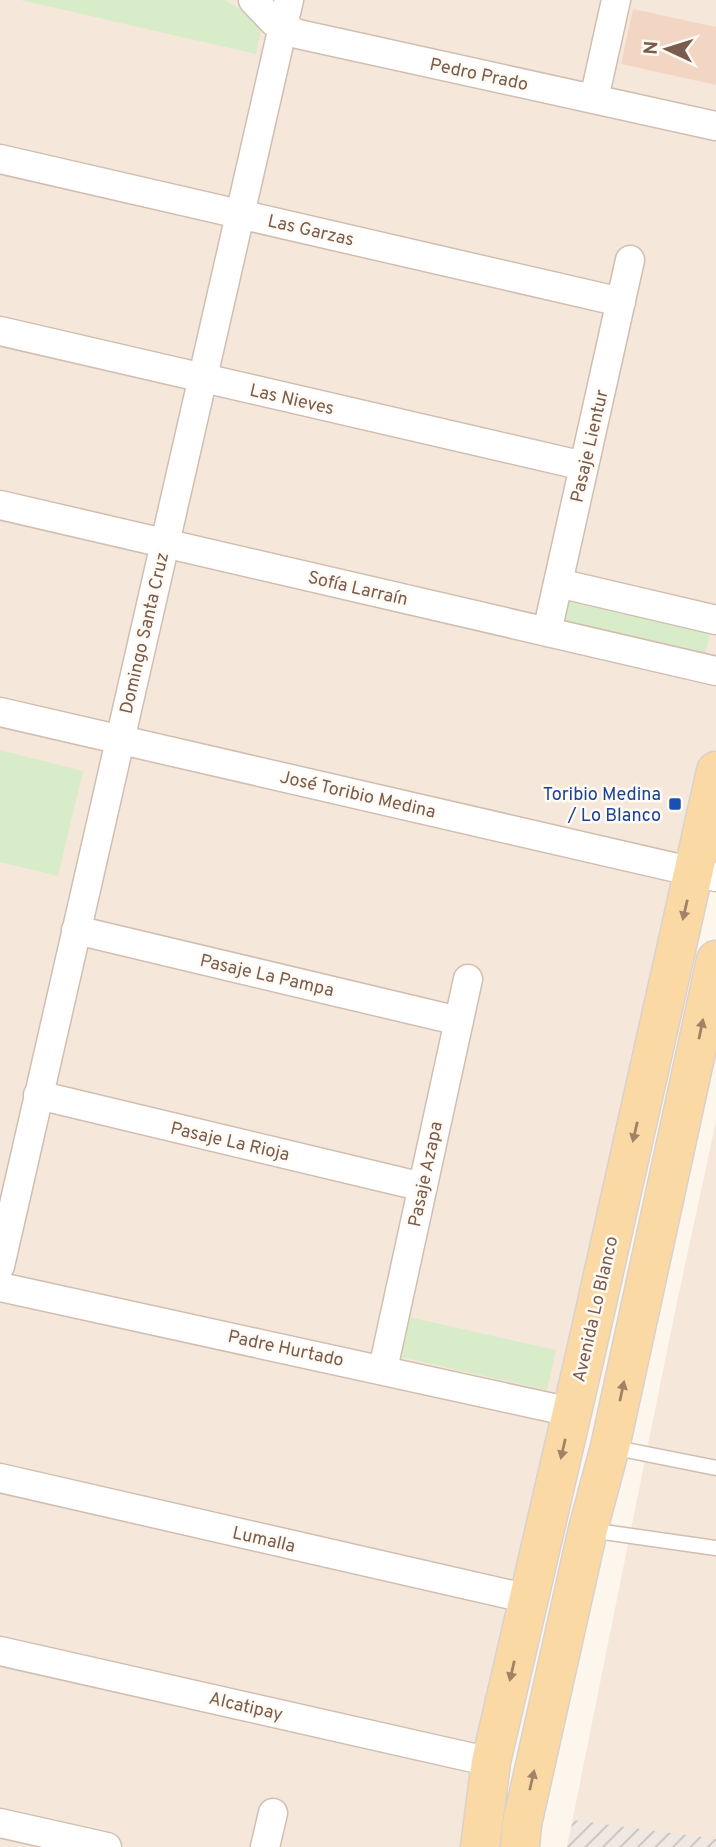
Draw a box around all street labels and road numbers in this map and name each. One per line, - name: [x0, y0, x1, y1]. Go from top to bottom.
- street label: Pedro Prado: [427, 54, 530, 97]
- street label: Las Garzas: [265, 210, 356, 253]
- street label: Las Nieves: [247, 380, 336, 421]
- street label: Pasaje Lientur: [566, 388, 615, 505]
- street label: Domingo Santa Cruz: [116, 550, 175, 716]
- street label: Sofía Larraín: [305, 567, 410, 612]
- street label: José Toribio Medina: [277, 766, 438, 825]
- street label: Pasaje La Pampa: [197, 950, 336, 1003]
- street label: Pasaje La Rioja: [168, 1118, 291, 1167]
- street label: Pasaje Azapa: [404, 1119, 449, 1229]
- street label: Avenida Lo Blanco: [568, 1234, 624, 1385]
- street label: Padre Hurtado: [226, 1326, 346, 1373]
- street label: Lumalla: [230, 1522, 297, 1559]
- street label: Alcatipay: [206, 1688, 285, 1727]

